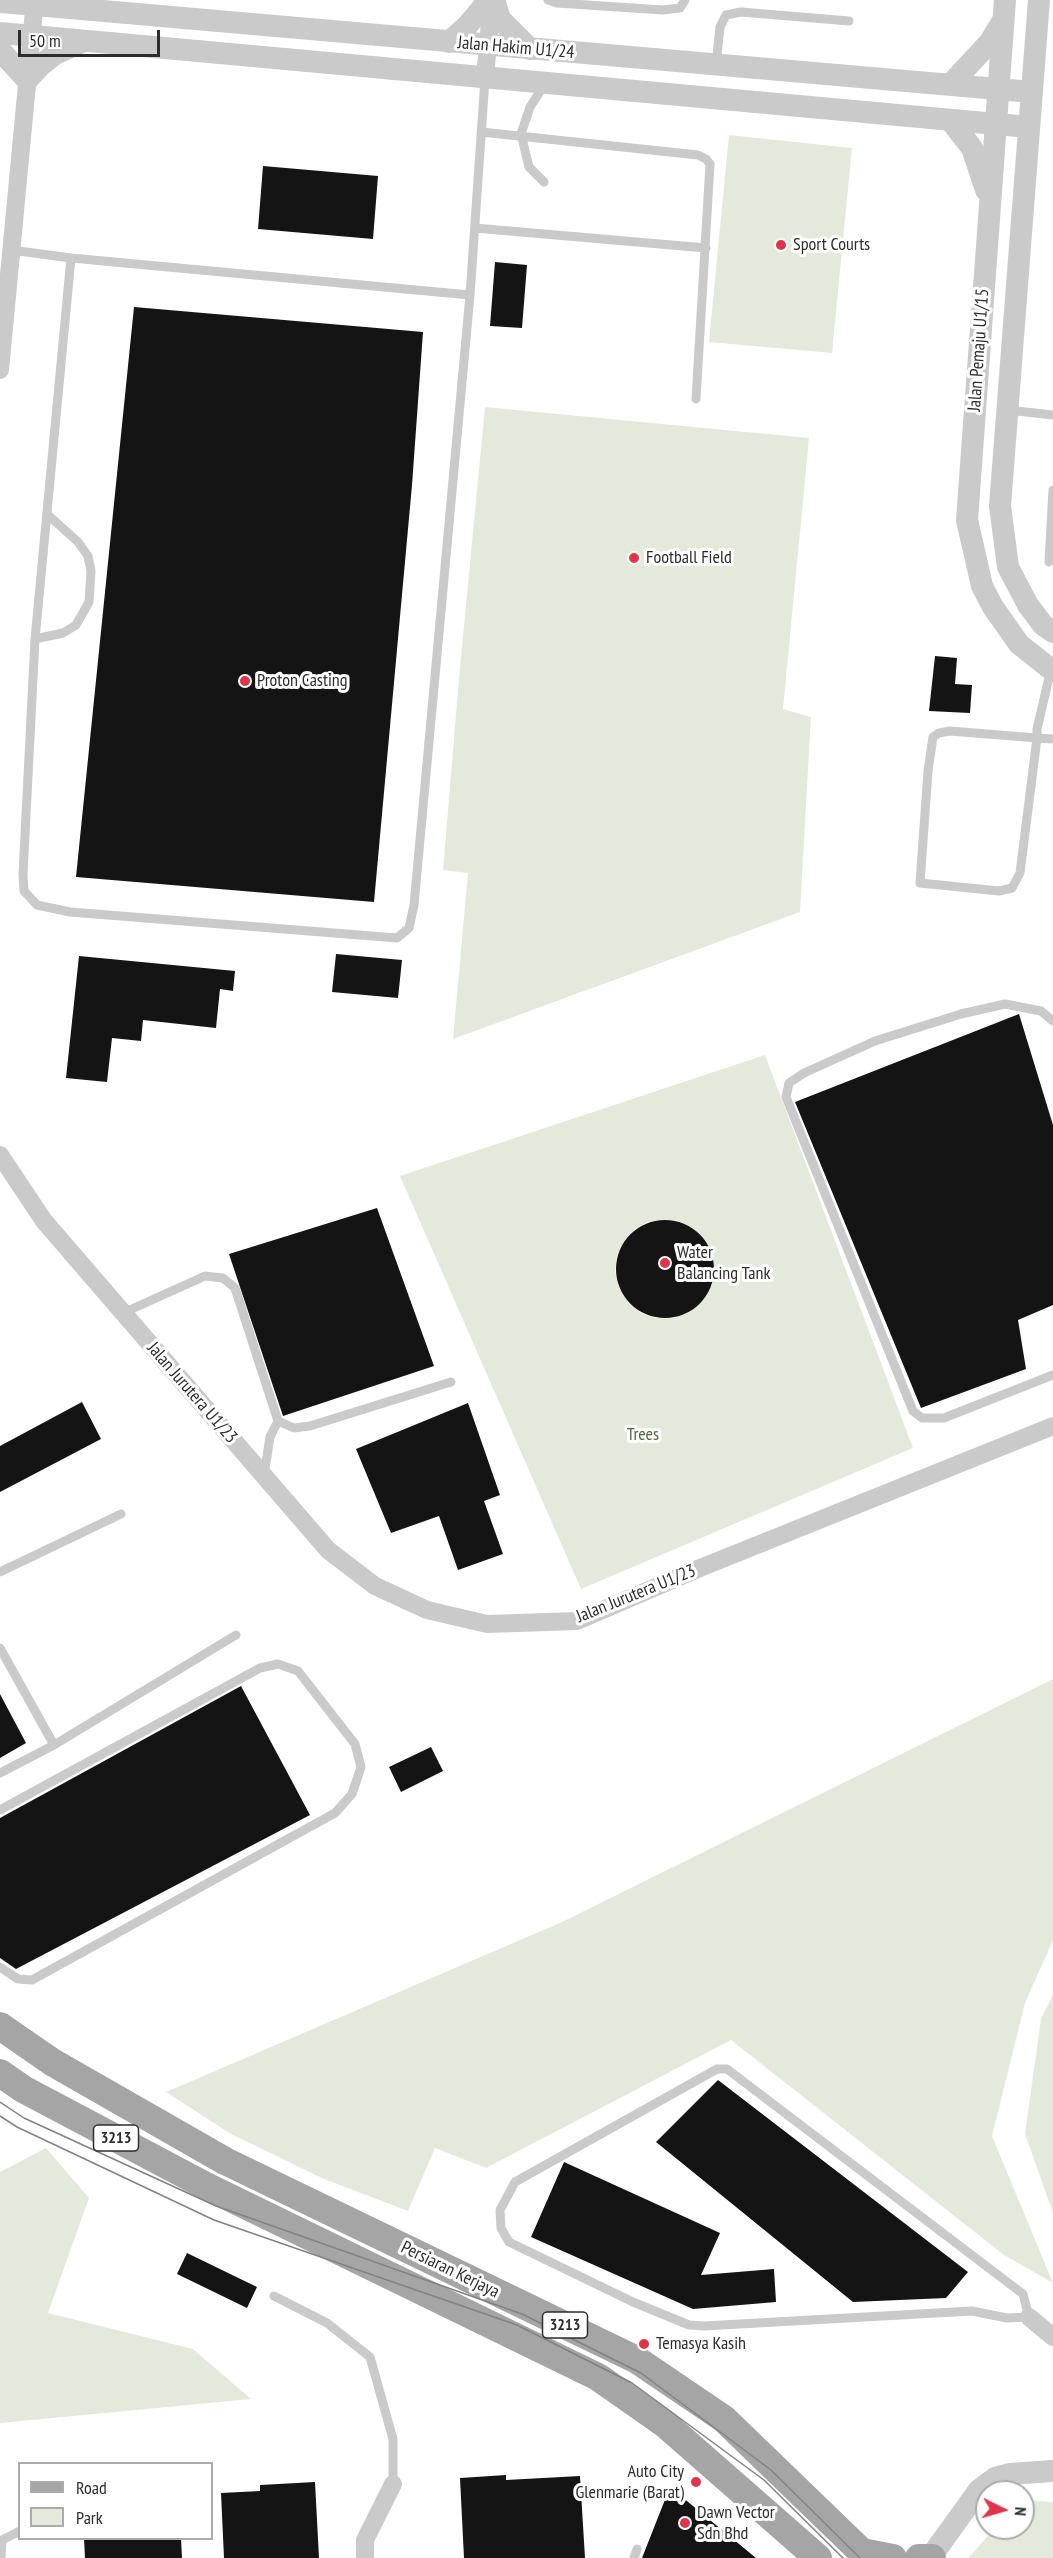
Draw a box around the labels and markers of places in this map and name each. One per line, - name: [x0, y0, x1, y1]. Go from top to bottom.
- place label: Sport Courts: [793, 234, 870, 256]
- marker: Sport Courts: [774, 238, 788, 252]
- place label: Football Field: [646, 547, 732, 569]
- marker: Football Field: [627, 551, 641, 565]
- place label: Proton Casting: [257, 670, 347, 692]
- marker: Proton Casting: [238, 674, 252, 688]
- place label: Water Balancing Tank: [677, 1242, 770, 1284]
- marker: Water Balancing Tank: [658, 1256, 672, 1270]
- place label: Temasya Kasih: [656, 2333, 746, 2355]
- marker: Temasya Kasih: [637, 2337, 651, 2351]
- place label: Auto City Glenmarie (Barat): [575, 2461, 684, 2504]
- marker: Auto City Glenmarie (Barat): [689, 2475, 703, 2489]
- place label: Dawn Vector Sdn Bhd: [697, 2502, 775, 2544]
- marker: Dawn Vector Sdn Bhd: [678, 2516, 692, 2530]

